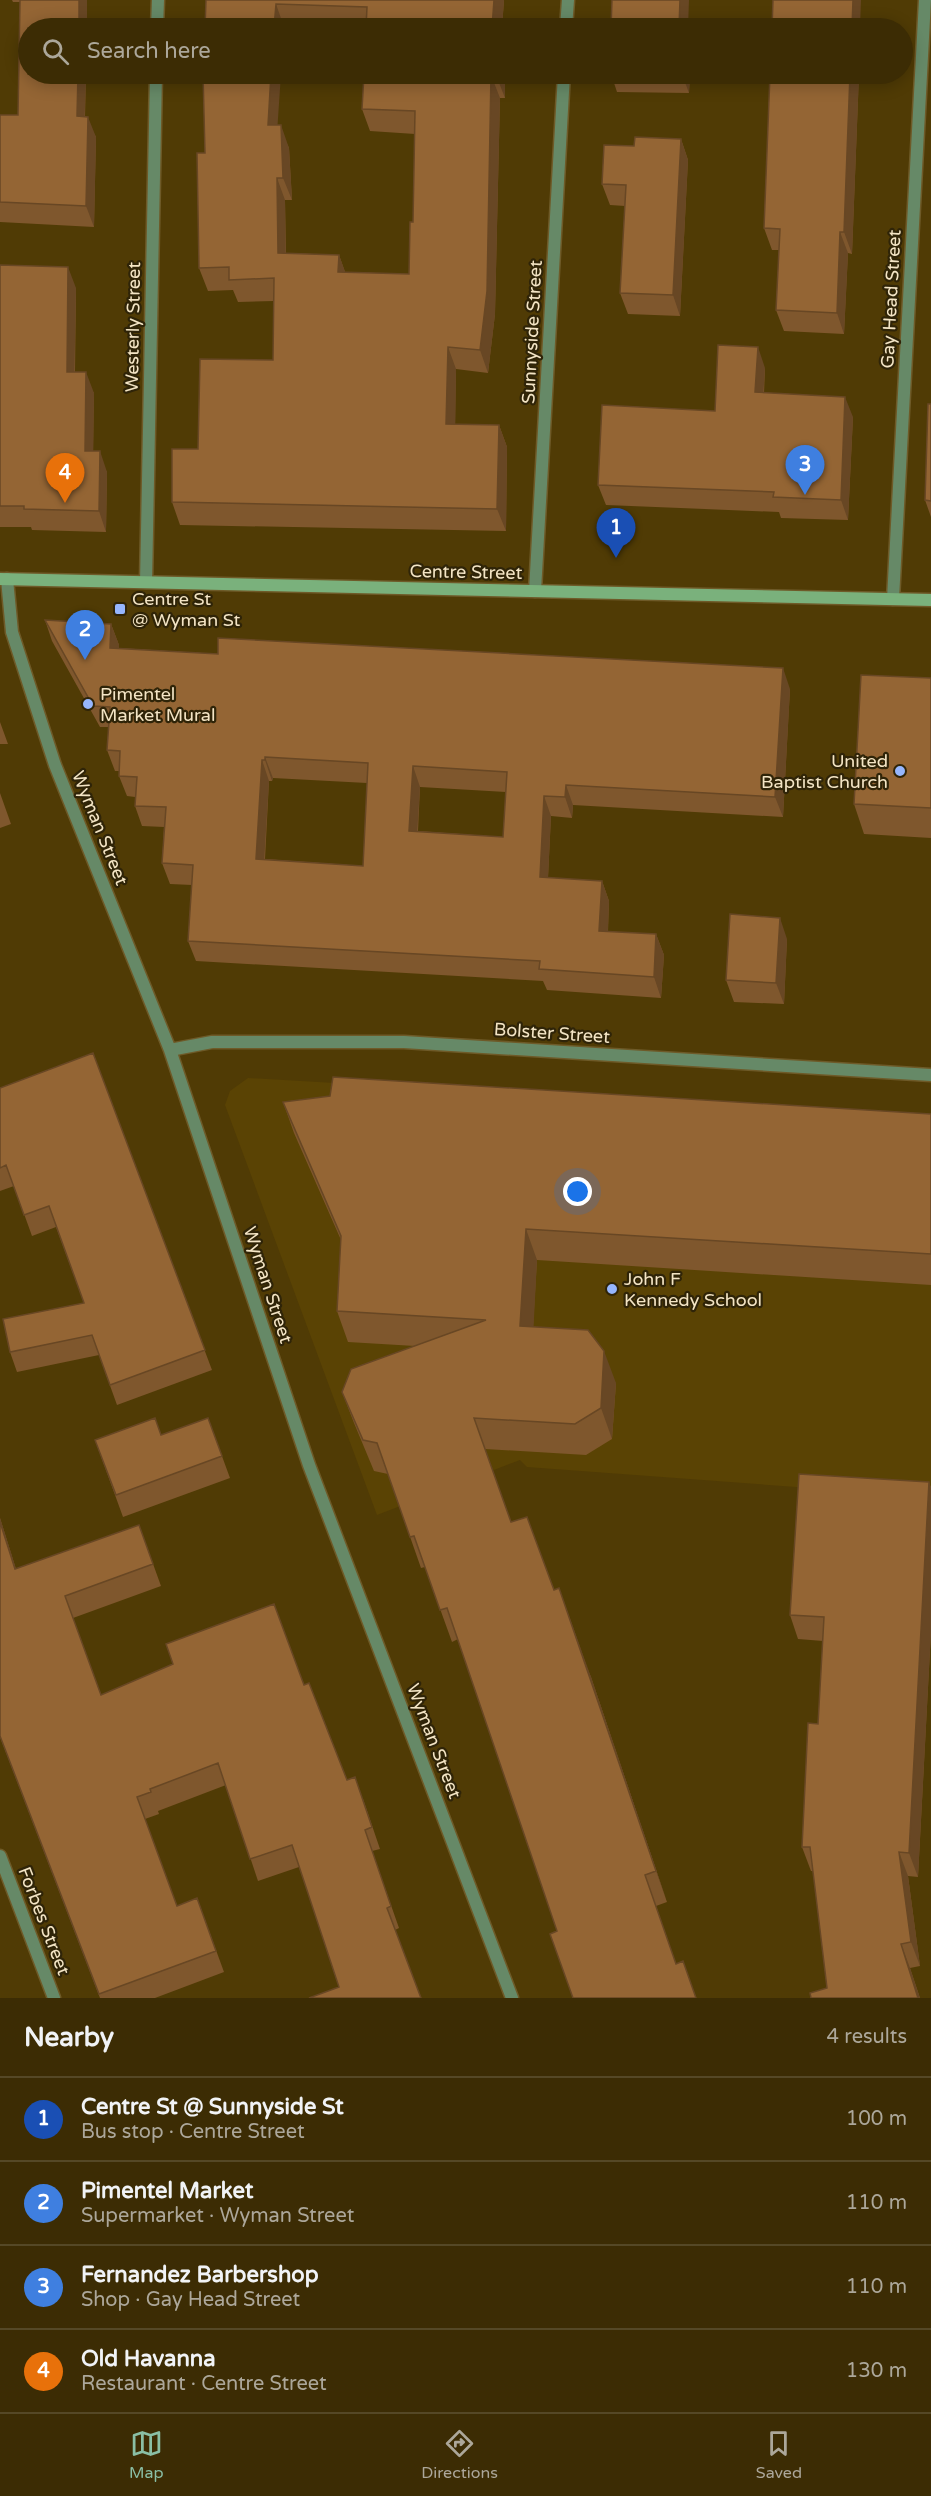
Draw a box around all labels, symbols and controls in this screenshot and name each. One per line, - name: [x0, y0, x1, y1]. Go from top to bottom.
- search box: [18, 18, 913, 84]
- icon: search: [39, 35, 72, 68]
- text: Search here: [87, 38, 211, 64]
- street label: Gay Head Street: [876, 229, 906, 369]
- street label: Sunnyside Street: [517, 259, 547, 405]
- street label: Westerly Street: [121, 262, 145, 392]
- pin: 3: [786, 446, 824, 495]
- pin: 4: [46, 454, 84, 503]
- pin: 1: [596, 508, 636, 558]
- street label: Centre Street: [409, 560, 523, 584]
- place label: Centre St @ Wyman St: [132, 588, 241, 631]
- marker: Centre St @ Wyman St: [113, 602, 127, 616]
- pin: 2: [66, 610, 104, 660]
- place label: Pimentel Market Mural: [100, 683, 215, 726]
- marker: Pimentel Market Mural: [81, 697, 95, 711]
- place label: United Baptist Church: [761, 750, 888, 793]
- marker: United Baptist Church: [893, 764, 907, 778]
- street label: Wyman Street: [67, 768, 133, 889]
- street label: Bolster Street: [493, 1018, 611, 1048]
- your location: [563, 1177, 592, 1206]
- street label: Wyman Street: [239, 1224, 297, 1346]
- place label: John F Kennedy School: [624, 1268, 762, 1311]
- marker: John F Kennedy School: [605, 1282, 619, 1296]
- street label: Wyman Street: [402, 1680, 466, 1802]
- street label: Forbes Street: [13, 1864, 75, 1978]
- text: Nearby: [24, 2022, 114, 2053]
- text: 4 results: [827, 2025, 907, 2049]
- text: Centre St @ Sunnyside St: [81, 2094, 344, 2120]
- text: 1: [37, 2107, 50, 2131]
- text: 100 m: [846, 2107, 907, 2131]
- text: Bus stop · Centre Street: [81, 2120, 305, 2144]
- text: Pimentel Market: [81, 2178, 253, 2204]
- text: 2: [37, 2191, 50, 2215]
- text: 110 m: [846, 2191, 907, 2215]
- text: Supermarket · Wyman Street: [81, 2204, 354, 2228]
- text: Fernandez Barbershop: [81, 2262, 319, 2288]
- text: 3: [37, 2275, 50, 2299]
- text: 110 m: [846, 2275, 907, 2299]
- text: Shop · Gay Head Street: [81, 2288, 300, 2312]
- text: Old Havanna: [81, 2346, 216, 2372]
- text: 4: [37, 2359, 50, 2383]
- text: 130 m: [846, 2359, 907, 2383]
- text: Restaurant · Centre Street: [81, 2372, 327, 2396]
- tab: Map: [129, 2427, 163, 2483]
- tab: Directions: [421, 2427, 498, 2483]
- tab: Saved: [756, 2427, 802, 2483]

